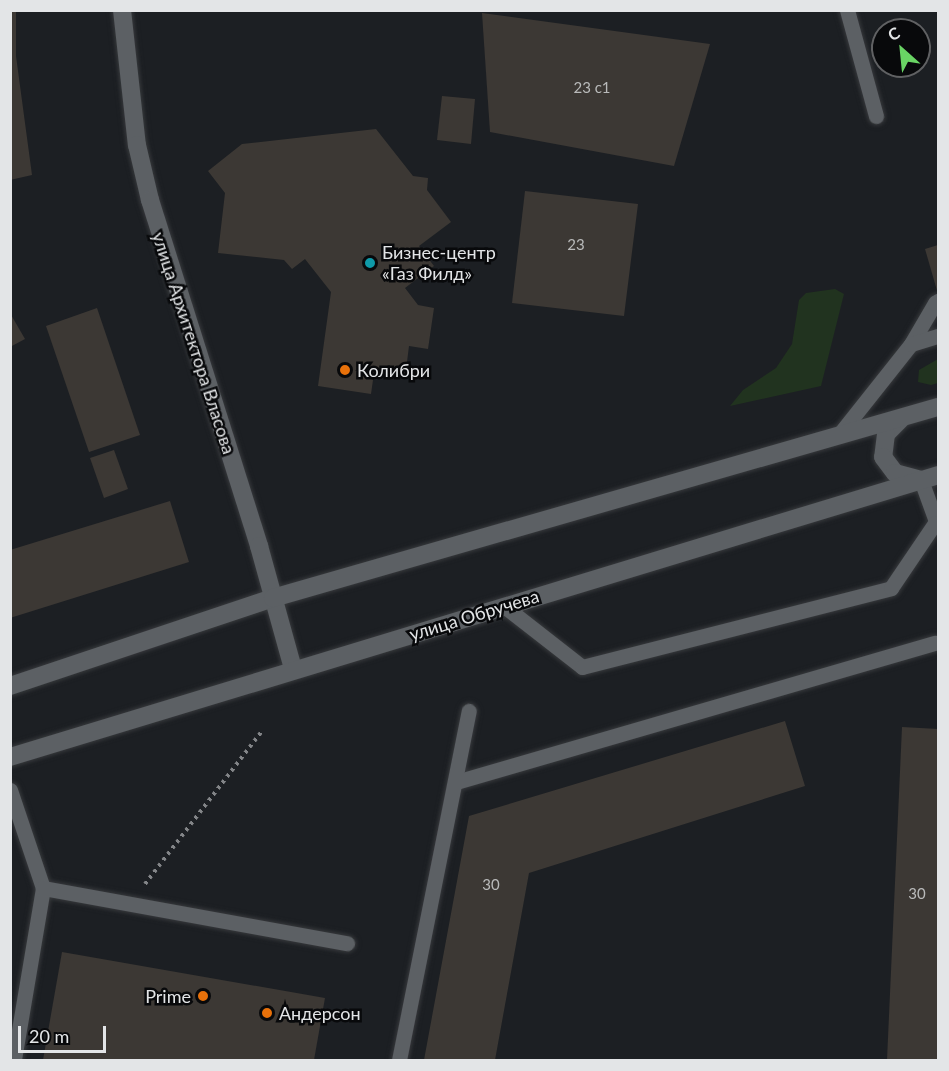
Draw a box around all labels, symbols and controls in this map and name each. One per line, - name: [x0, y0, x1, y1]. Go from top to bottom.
- north arrow: [871, 18, 931, 78]
- text: С: [884, 22, 903, 44]
- house number: 23 с1: [573, 79, 611, 97]
- street label: улица Архитектора Власова: [148, 229, 240, 457]
- house number: 23: [567, 236, 585, 254]
- place label: Бизнес-центр «Газ Филд»: [382, 242, 496, 284]
- marker: Бизнес-центр «Газ Филд»: [363, 256, 377, 270]
- place label: Колибри: [357, 359, 430, 381]
- marker: Колибри: [338, 363, 352, 377]
- street label: улица Обручева: [407, 585, 541, 645]
- house number: 30: [482, 876, 500, 894]
- house number: 30: [908, 885, 926, 903]
- place label: Prime: [145, 985, 191, 1007]
- marker: Prime: [196, 989, 210, 1003]
- place label: Андерсон: [279, 1002, 361, 1024]
- marker: Андерсон: [260, 1006, 274, 1020]
- scale bar: [21, 1014, 110, 1052]
- text: 20 m: [29, 1025, 69, 1047]

